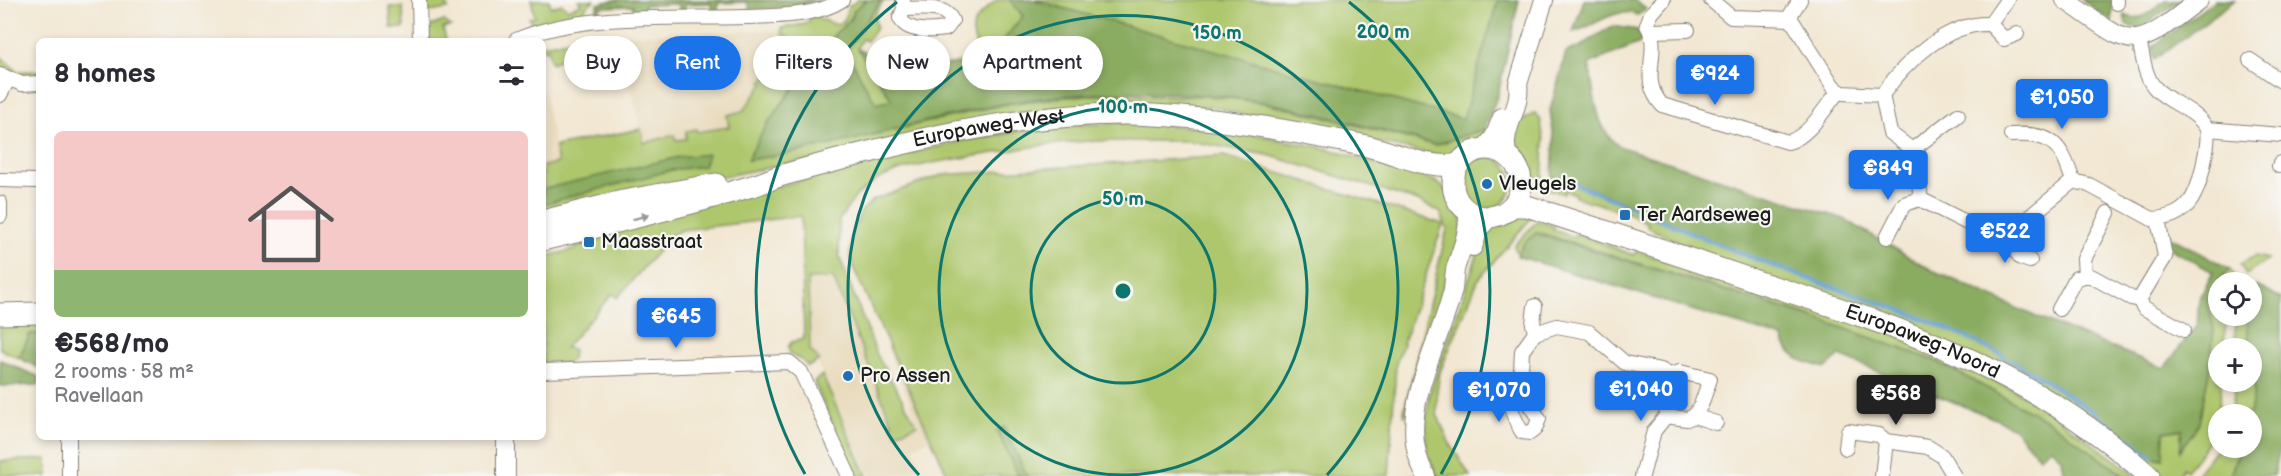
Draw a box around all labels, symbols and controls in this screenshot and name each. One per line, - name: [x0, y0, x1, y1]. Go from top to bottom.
- text: 200 m: [1356, 22, 1410, 43]
- text: 150 m: [1192, 23, 1242, 44]
- chip: Buy: [564, 36, 642, 90]
- chip: Rent: [654, 36, 741, 90]
- chip: Filters: [753, 36, 854, 90]
- chip: New: [866, 36, 950, 90]
- chip: Apartment: [962, 36, 1103, 90]
- pin: €924: [1679, 55, 1751, 106]
- icon: filters: [495, 58, 528, 91]
- text: 8 homes: [54, 59, 156, 90]
- text: €924: [1690, 62, 1740, 86]
- pin: €1,050: [2013, 79, 2111, 130]
- text: €1,050: [2030, 86, 2094, 110]
- text: 100 m: [1098, 97, 1148, 118]
- street label: Europaweg-West: [911, 105, 1066, 153]
- pin: €849: [1852, 150, 1924, 201]
- text: €849: [1863, 157, 1913, 181]
- icon: home: [237, 170, 345, 278]
- place label: Vleugels: [1499, 172, 1577, 196]
- marker: Vleugels: [1480, 177, 1494, 191]
- text: 50 m: [1102, 189, 1144, 210]
- place label: Ter Aardseweg: [1637, 203, 1771, 227]
- marker: Ter Aardseweg: [1618, 208, 1632, 222]
- one-way arrow: [632, 211, 650, 221]
- pin: €522: [1969, 213, 2041, 264]
- text: €522: [1980, 220, 2030, 244]
- place label: Maasstraat: [601, 230, 702, 254]
- marker: Maasstraat: [582, 235, 596, 249]
- map controls: [2208, 272, 2262, 458]
- button: locate: [2208, 272, 2262, 326]
- centre of rings: [1113, 281, 1133, 301]
- pin: €645: [640, 298, 712, 349]
- street label: Europaweg-Noord: [1842, 299, 2004, 384]
- text: €645: [651, 305, 701, 329]
- text: €568/mo: [54, 329, 169, 360]
- button: +: [2208, 338, 2262, 392]
- text: 2 rooms · 58 m²: [54, 360, 194, 384]
- place label: Pro Assen: [860, 364, 951, 388]
- marker: Pro Assen: [841, 369, 855, 383]
- pin: €1,040: [1592, 371, 1690, 422]
- pin: €1,070: [1450, 372, 1548, 423]
- pin: €568: [1860, 375, 1932, 426]
- text: €1,040: [1609, 378, 1673, 402]
- text: €1,070: [1467, 379, 1531, 403]
- text: €568: [1871, 382, 1921, 406]
- text: Ravellaan: [54, 384, 143, 408]
- button: −: [2208, 404, 2262, 458]

